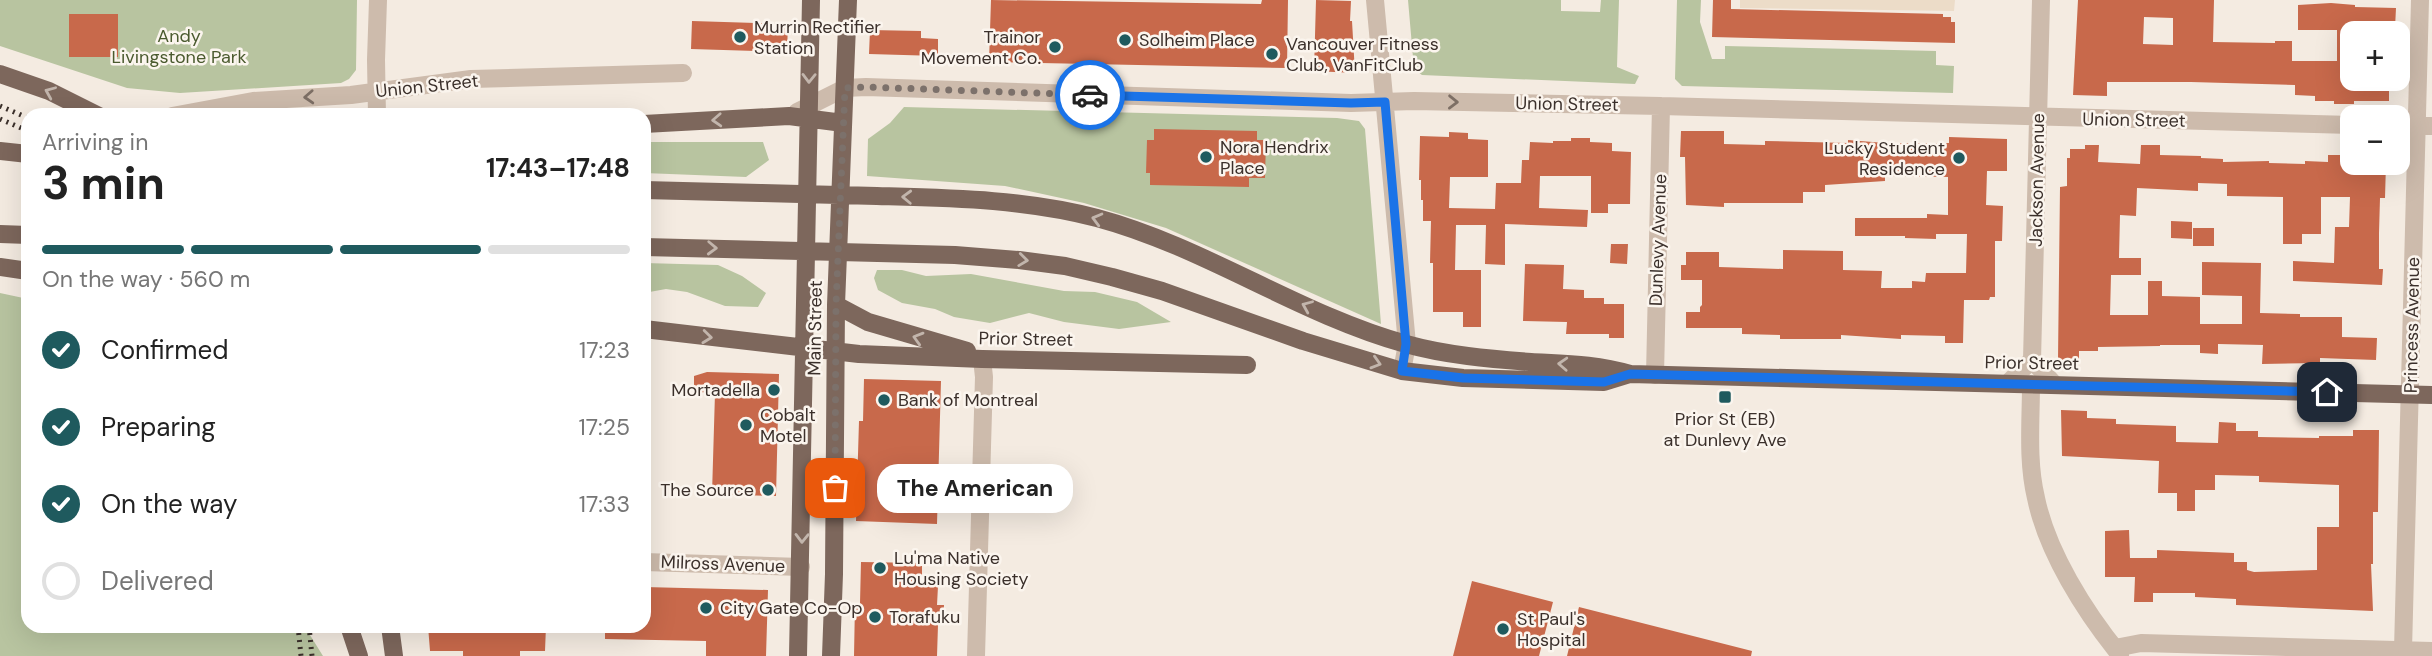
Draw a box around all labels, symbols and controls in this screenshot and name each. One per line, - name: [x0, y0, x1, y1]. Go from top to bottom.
- place label: Murrin Rectifier Station: [754, 15, 881, 60]
- map controls: [2340, 21, 2410, 175]
- button: +: [2340, 21, 2410, 91]
- park label: Andy Livingstone Park: [112, 24, 247, 69]
- place label: Trainor Movement Co.: [921, 25, 1041, 70]
- place label: Solheim Place: [1139, 28, 1255, 52]
- marker: Murrin Rectifier Station: [732, 29, 748, 45]
- marker: Solheim Place: [1117, 32, 1133, 48]
- place label: Vancouver Fitness Club, VanFitClub: [1286, 32, 1439, 77]
- marker: Trainor Movement Co.: [1047, 39, 1063, 55]
- marker: Vancouver Fitness Club, VanFitClub: [1264, 46, 1280, 62]
- courier: [1055, 60, 1125, 130]
- street label: Union Street: [374, 69, 480, 103]
- one-way arrow: [801, 73, 817, 84]
- icon: car: [1071, 76, 1109, 114]
- one-way arrow: [45, 87, 57, 101]
- one-way arrow: [303, 89, 314, 104]
- street label: Union Street: [1515, 91, 1619, 117]
- one-way arrow: [1448, 94, 1459, 110]
- button: −: [2340, 105, 2410, 175]
- street label: Union Street: [2082, 107, 2186, 133]
- one-way arrow: [711, 113, 722, 128]
- street label: Jackson Avenue: [2024, 113, 2050, 247]
- text: Arriving in: [42, 127, 148, 157]
- place label: Nora Hendrix Place: [1220, 135, 1328, 180]
- place label: Lucky Student Residence: [1824, 136, 1945, 181]
- marker: Nora Hendrix Place: [1198, 149, 1214, 165]
- marker: Lucky Student Residence: [1951, 150, 1967, 166]
- text: 17:43–17:48: [486, 151, 630, 185]
- text: 3 min: [42, 153, 165, 213]
- street label: Dunlevy Avenue: [1644, 173, 1672, 307]
- one-way arrow: [901, 189, 912, 205]
- one-way arrow: [1091, 213, 1103, 227]
- one-way arrow: [707, 241, 718, 256]
- one-way arrow: [1017, 253, 1028, 268]
- street label: Princess Avenue: [2399, 257, 2425, 393]
- text: On the way · 560 m: [42, 264, 250, 294]
- street label: Main Street: [802, 280, 828, 376]
- one-way arrow: [1302, 300, 1314, 314]
- street label: Prior Street: [979, 326, 1073, 352]
- one-way arrow: [701, 329, 712, 344]
- icon: check: [42, 331, 80, 369]
- one-way arrow: [912, 332, 924, 346]
- text: Confirmed: [101, 333, 228, 367]
- text: 17:23: [579, 335, 630, 365]
- street label: Prior Street: [1985, 350, 2079, 376]
- one-way arrow: [1369, 355, 1381, 370]
- one-way arrow: [1558, 356, 1569, 371]
- pin: [2297, 362, 2357, 422]
- icon: home: [2308, 373, 2346, 411]
- place label: Mortadella: [671, 378, 760, 402]
- marker: Mortadella: [766, 382, 782, 398]
- place label: Bank of Montreal: [898, 388, 1038, 412]
- marker: Prior St (EB) at Dunlevy Ave: [1717, 389, 1733, 405]
- marker: Bank of Montreal: [876, 392, 892, 408]
- place label: Cobalt Motel: [760, 403, 816, 448]
- place label: Prior St (EB) at Dunlevy Ave: [1664, 407, 1786, 452]
- icon: check: [42, 408, 80, 446]
- text: Preparing: [101, 410, 216, 444]
- text: 17:25: [579, 412, 630, 442]
- marker: Cobalt Motel: [738, 417, 754, 433]
- pin: [805, 458, 865, 518]
- callout: The American: [877, 463, 1073, 512]
- icon: bag: [816, 469, 854, 507]
- text: The American: [897, 473, 1053, 503]
- place label: The Source: [660, 478, 754, 502]
- marker: The Source: [760, 482, 776, 498]
- icon: check: [42, 485, 80, 523]
- text: On the way: [101, 487, 237, 521]
- text: 17:33: [579, 489, 630, 519]
- one-way arrow: [794, 533, 809, 544]
- place label: Lu'ma Native Housing Society: [894, 546, 1028, 591]
- street label: Milross Avenue: [660, 550, 786, 578]
- marker: Lu'ma Native Housing Society: [872, 560, 888, 576]
- text: Delivered: [101, 564, 214, 598]
- place label: City Gate Co-Op: [720, 596, 863, 620]
- marker: City Gate Co-Op: [698, 600, 714, 616]
- place label: Torafuku: [889, 605, 960, 629]
- place label: St Paul's Hospital: [1517, 607, 1585, 652]
- marker: Torafuku: [867, 609, 883, 625]
- marker: St Paul's Hospital: [1495, 621, 1511, 637]

